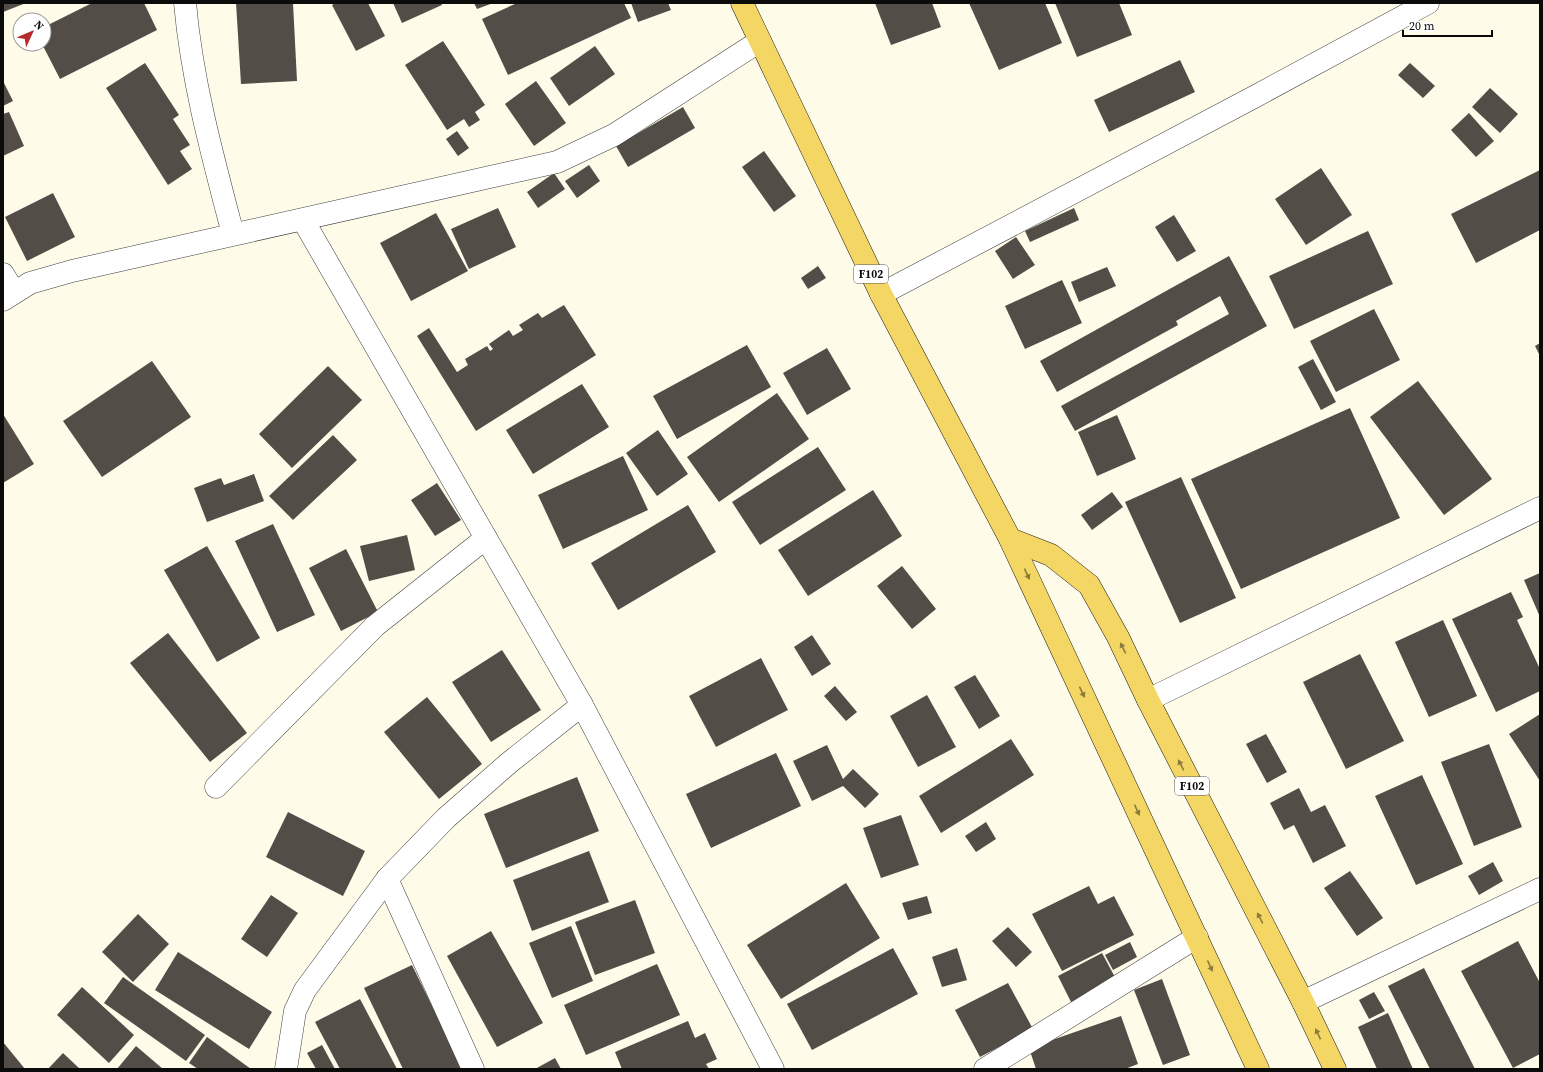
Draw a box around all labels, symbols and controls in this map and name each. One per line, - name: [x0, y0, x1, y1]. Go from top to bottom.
- north arrow: [12, 12, 52, 52]
- scale bar: [1403, 12, 1492, 38]
- text: N: [31, 17, 47, 33]
- text: 20 m: [1409, 18, 1435, 34]
- road number: F102: [854, 265, 888, 283]
- one-way arrow: [1024, 569, 1030, 580]
- one-way arrow: [1120, 643, 1126, 654]
- one-way arrow: [1079, 687, 1085, 698]
- one-way arrow: [1178, 759, 1184, 770]
- road number: F102: [1175, 777, 1209, 795]
- one-way arrow: [1134, 804, 1140, 816]
- one-way arrow: [1256, 912, 1263, 923]
- one-way arrow: [1207, 960, 1213, 971]
- one-way arrow: [1315, 1028, 1321, 1039]

